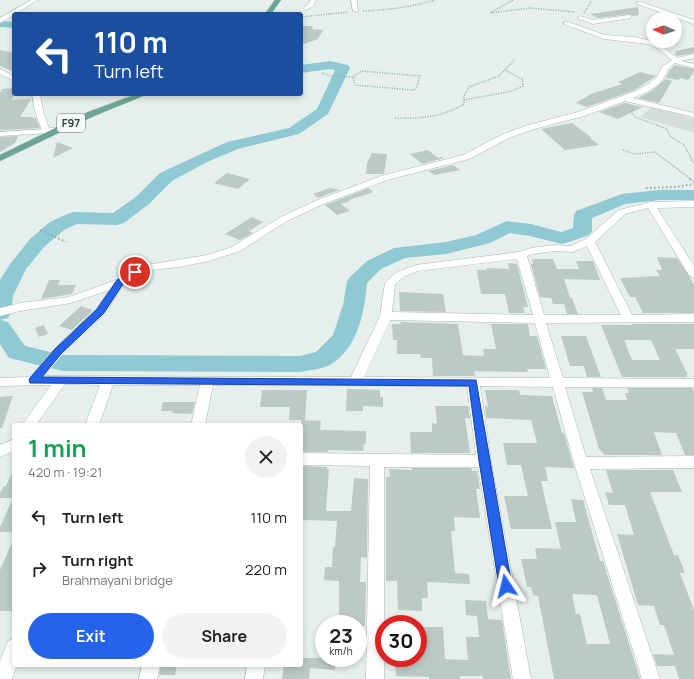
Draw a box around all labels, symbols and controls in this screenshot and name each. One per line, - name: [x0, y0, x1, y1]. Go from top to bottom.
- north arrow: [646, 12, 682, 48]
- map controls: [646, 12, 682, 48]
- text: 110 m: [94, 23, 168, 61]
- icon: left: [28, 28, 80, 80]
- text: Turn left: [94, 59, 164, 83]
- road number: F97: [57, 114, 85, 132]
- pin: [118, 255, 152, 289]
- icon: arrive: [124, 261, 146, 283]
- text: 1 min: [28, 431, 87, 464]
- button: close: [245, 436, 287, 478]
- text: 420 m · 19:21: [28, 463, 102, 481]
- icon: left: [28, 506, 50, 528]
- text: Turn left: [62, 507, 124, 528]
- text: 110 m: [250, 507, 287, 528]
- text: Turn right: [62, 550, 133, 571]
- icon: right: [28, 558, 50, 580]
- text: 220 m: [245, 559, 287, 580]
- position arrow: [485, 565, 527, 607]
- text: Brahmayani bridge: [62, 571, 173, 589]
- button: Exit: [28, 613, 154, 659]
- button: Share: [162, 613, 287, 659]
- speed limit sign: 30: [375, 615, 427, 667]
- text: 23: [329, 622, 353, 649]
- text: km/h: [329, 644, 353, 658]

